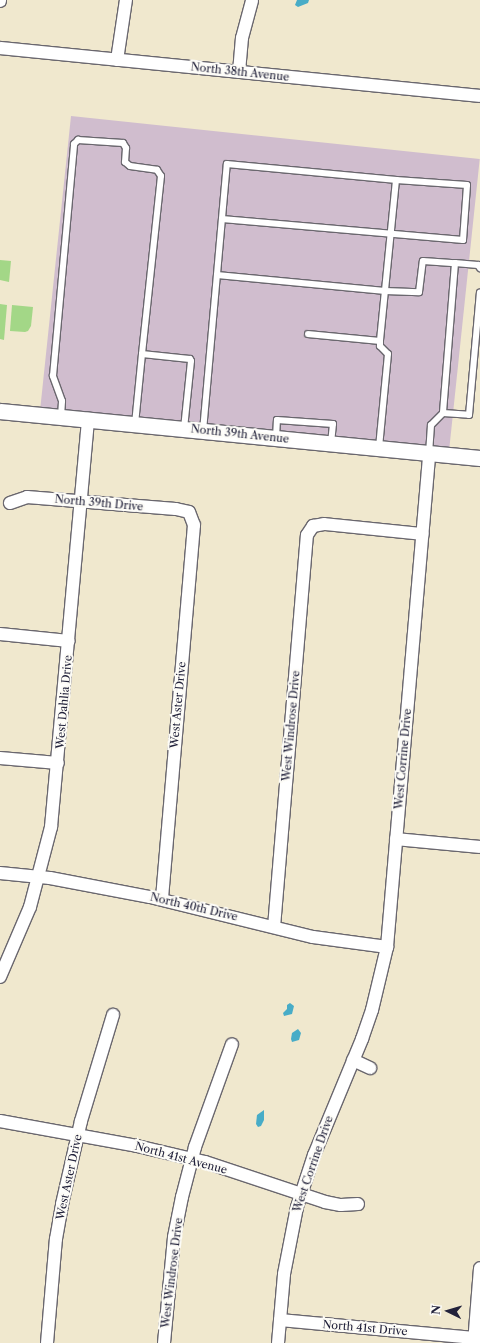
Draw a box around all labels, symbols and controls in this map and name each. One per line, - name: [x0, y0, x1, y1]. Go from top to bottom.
- street label: North 38th Avenue: [190, 60, 290, 84]
- street label: North 39th Avenue: [190, 422, 290, 446]
- street label: North 39th Drive: [54, 493, 144, 513]
- street label: West Dahlia Drive: [53, 654, 75, 750]
- street label: West Aster Drive: [168, 661, 188, 749]
- street label: West Windrose Drive: [280, 670, 302, 782]
- street label: West Corrine Drive: [392, 708, 414, 810]
- street label: North 40th Drive: [149, 891, 239, 923]
- street label: West Corrine Drive: [290, 1114, 336, 1214]
- street label: West Aster Drive: [53, 1133, 85, 1221]
- street label: North 41st Avenue: [133, 1139, 229, 1177]
- street label: West Windrose Drive: [159, 1217, 185, 1329]
- north arrow: [428, 1291, 468, 1331]
- text: N: [429, 1305, 443, 1315]
- street label: North 41st Drive: [322, 1318, 408, 1338]

